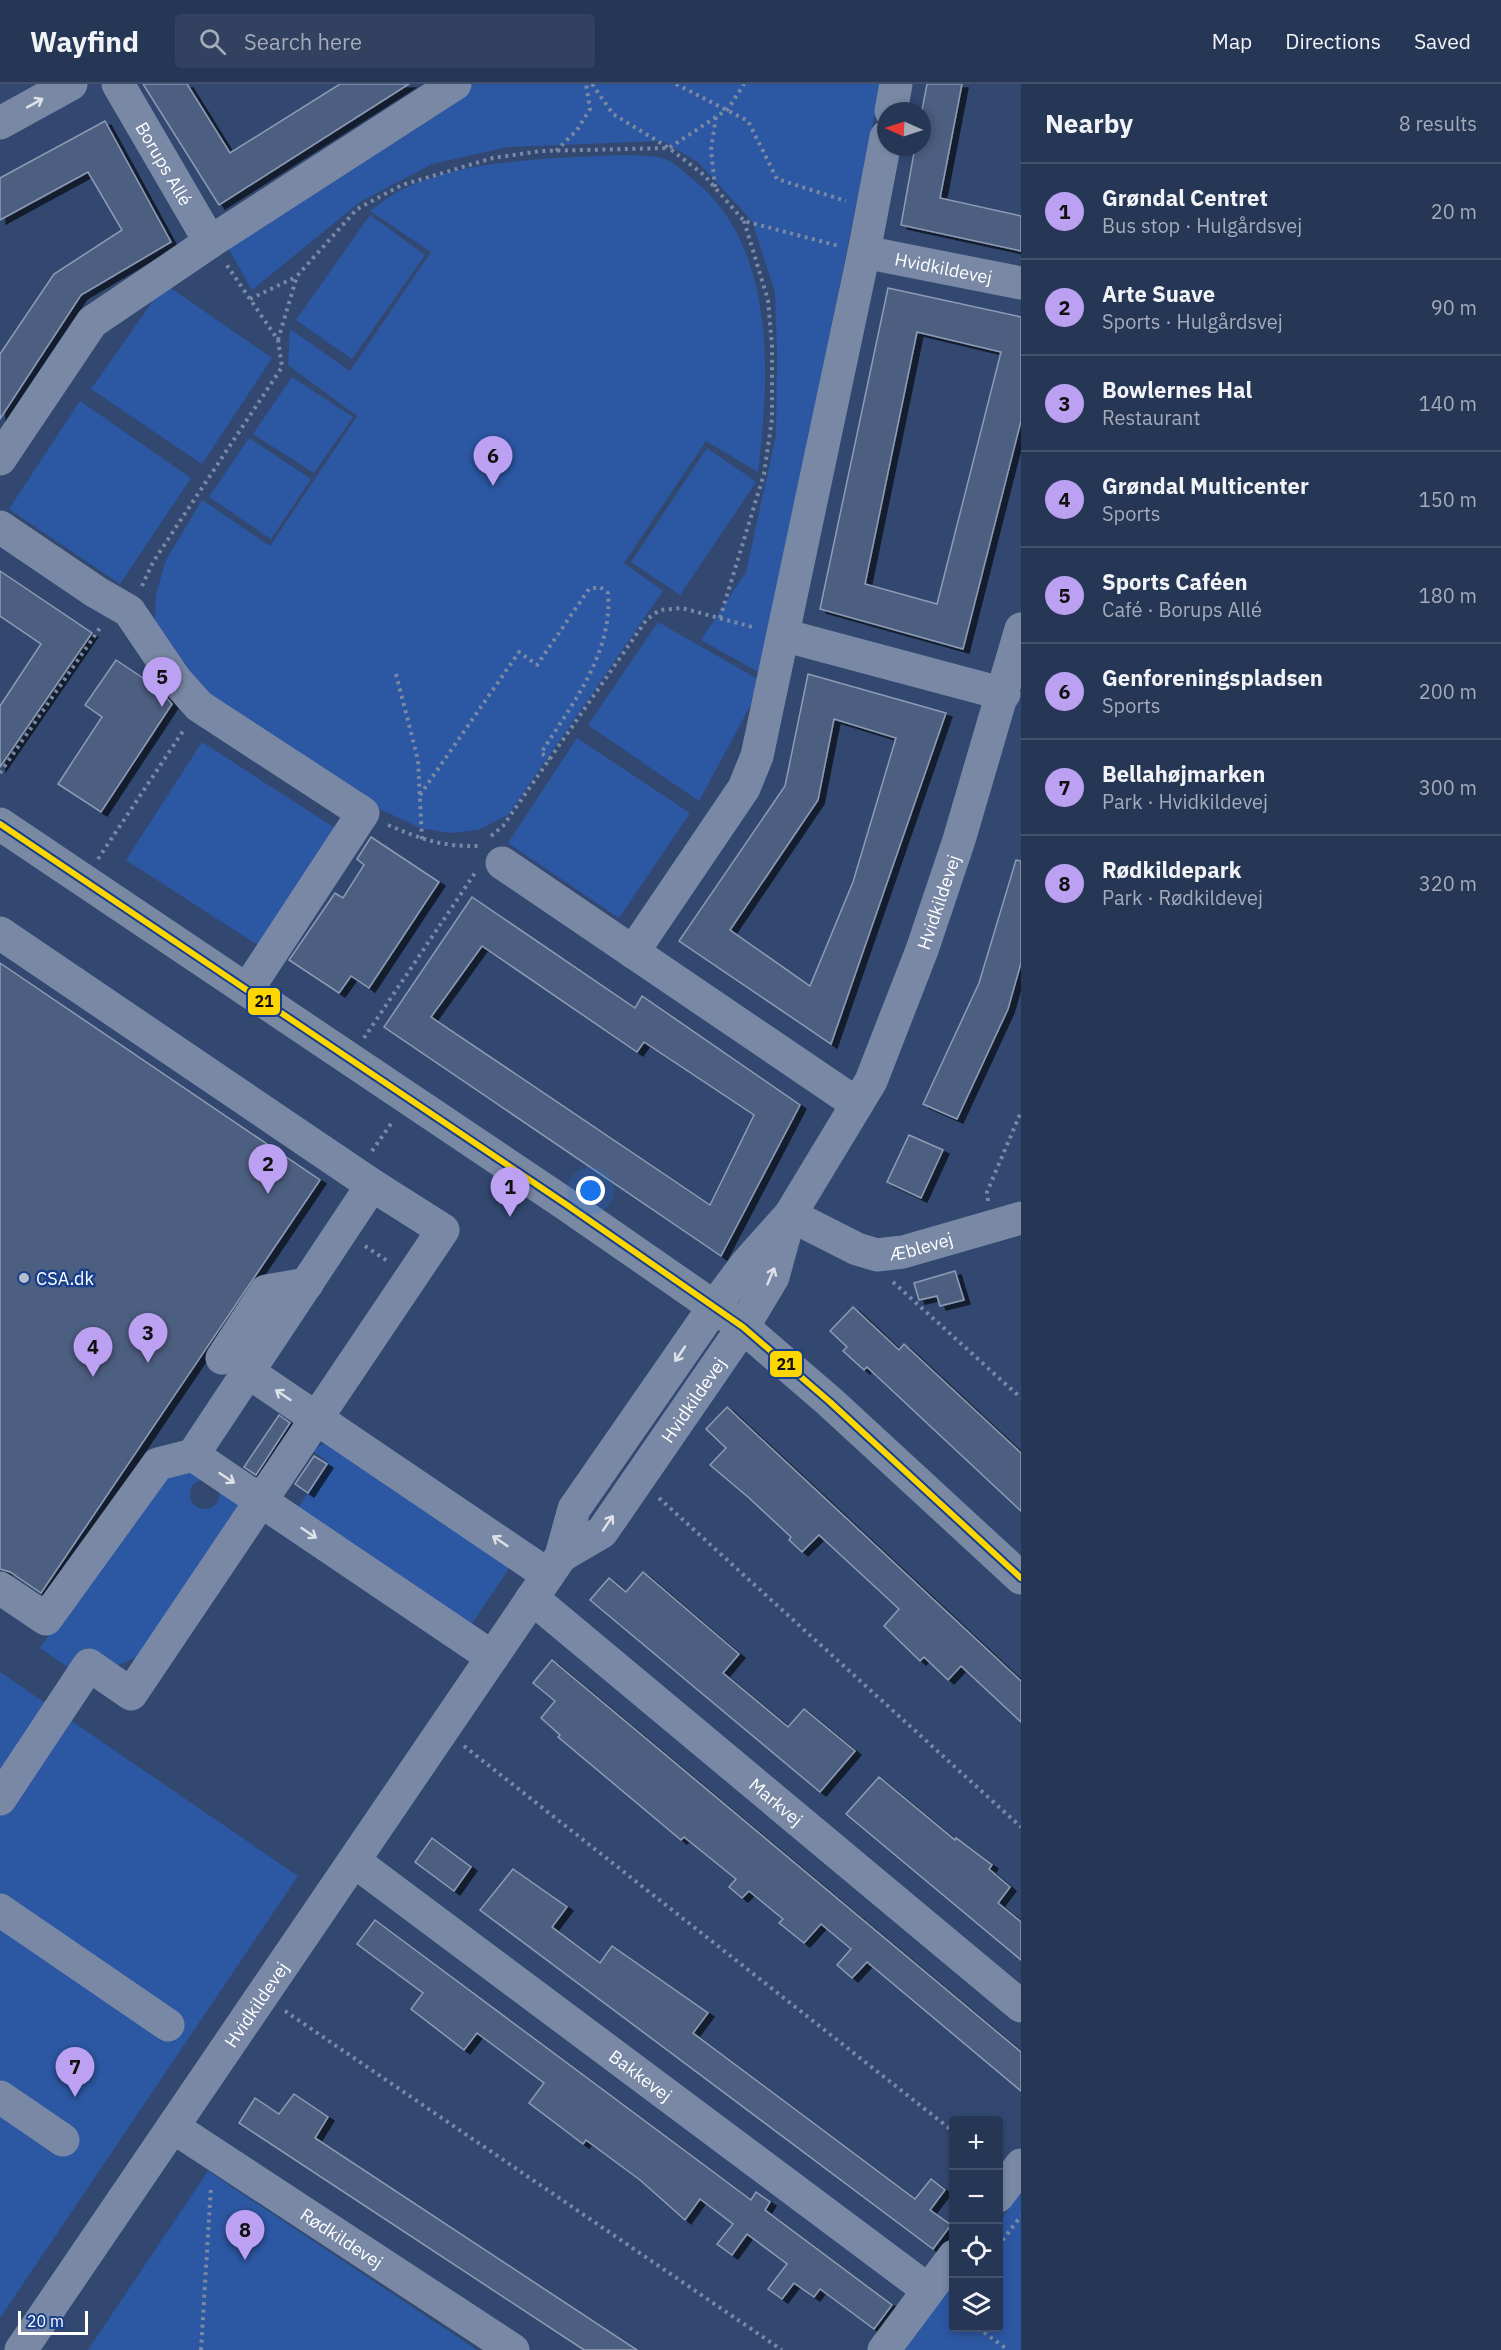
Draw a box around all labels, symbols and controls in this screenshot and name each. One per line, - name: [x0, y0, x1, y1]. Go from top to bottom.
- search box: [175, 14, 595, 68]
- text: Wayfind: [30, 23, 139, 60]
- icon: search: [196, 25, 229, 58]
- text: Search here: [244, 27, 362, 56]
- text: Map: [1212, 27, 1252, 55]
- text: Directions: [1285, 27, 1381, 55]
- text: Saved: [1414, 27, 1471, 55]
- one-way arrow: [26, 97, 44, 108]
- north arrow: [877, 102, 931, 156]
- text: Nearby: [1045, 106, 1133, 140]
- text: 8 results: [1399, 110, 1477, 137]
- street label: Borups Allé: [131, 117, 198, 210]
- text: Grøndal Centret: [1102, 183, 1268, 212]
- text: 1: [1059, 198, 1071, 225]
- text: 20 m: [1431, 198, 1477, 225]
- text: Bus stop · Hulgårdsvej: [1102, 212, 1302, 239]
- street label: Hvidkildevej: [893, 247, 994, 289]
- text: Arte Suave: [1102, 279, 1215, 308]
- text: 2: [1059, 294, 1071, 321]
- text: 90 m: [1431, 294, 1477, 321]
- text: Sports · Hulgårdsvej: [1102, 308, 1283, 335]
- text: Bowlernes Hal: [1102, 375, 1252, 404]
- text: 3: [1059, 390, 1071, 417]
- text: 140 m: [1419, 390, 1477, 417]
- text: Restaurant: [1102, 404, 1200, 431]
- pin: 6: [474, 436, 512, 486]
- text: Grøndal Multicenter: [1102, 471, 1309, 500]
- text: 4: [1059, 486, 1071, 513]
- text: 150 m: [1419, 486, 1477, 513]
- text: Sports: [1102, 500, 1161, 527]
- text: Sports Caféen: [1102, 567, 1248, 596]
- text: 5: [1059, 582, 1071, 609]
- text: 180 m: [1419, 582, 1477, 609]
- text: Café · Borups Allé: [1102, 596, 1262, 623]
- pin: 5: [142, 658, 182, 707]
- text: Genforeningspladsen: [1102, 663, 1323, 692]
- text: 6: [1059, 678, 1071, 705]
- text: 200 m: [1419, 678, 1477, 705]
- text: Sports: [1102, 692, 1161, 719]
- text: Bellahøjmarken: [1102, 759, 1265, 788]
- text: 7: [1059, 774, 1071, 801]
- text: 300 m: [1419, 774, 1477, 801]
- text: Park · Hvidkildevej: [1102, 788, 1268, 815]
- street label: Hvidkildevej: [911, 852, 965, 952]
- text: Rødkildepark: [1102, 855, 1241, 884]
- text: 8: [1059, 870, 1071, 897]
- text: 320 m: [1419, 870, 1477, 897]
- text: Park · Rødkildevej: [1102, 884, 1263, 911]
- line badge: 21: [247, 987, 281, 1016]
- text: 21: [254, 991, 274, 1011]
- pin: 2: [248, 1144, 288, 1194]
- pin: 1: [490, 1168, 530, 1217]
- your location: [576, 1176, 605, 1205]
- street label: Æblevej: [888, 1227, 955, 1265]
- place label: CSA.dk: [36, 1267, 94, 1290]
- one-way arrow: [766, 1268, 777, 1286]
- marker: CSA.dk: [17, 1271, 31, 1285]
- pin: 3: [128, 1314, 168, 1363]
- pin: 4: [74, 1328, 112, 1377]
- one-way arrow: [674, 1346, 686, 1362]
- line badge: 21: [769, 1350, 803, 1378]
- street label: Hvidkildevej: [655, 1353, 730, 1447]
- text: 21: [776, 1354, 796, 1374]
- one-way arrow: [275, 1389, 291, 1401]
- one-way arrow: [218, 1472, 234, 1484]
- one-way arrow: [602, 1516, 614, 1532]
- one-way arrow: [300, 1528, 317, 1540]
- one-way arrow: [492, 1535, 509, 1547]
- street label: Markvej: [745, 1773, 808, 1831]
- street label: Hvidkildevej: [219, 1957, 293, 2052]
- street label: Bakkevej: [605, 2044, 677, 2106]
- pin: 7: [56, 2048, 94, 2097]
- map controls: [949, 2116, 1003, 2332]
- button: +: [949, 2116, 1003, 2170]
- button: −: [949, 2170, 1003, 2224]
- street label: Rødkildevej: [296, 2202, 388, 2273]
- pin: 8: [226, 2210, 264, 2260]
- button: locate: [949, 2224, 1003, 2278]
- button: layers: [949, 2278, 1003, 2332]
- scale bar: [18, 2308, 88, 2336]
- text: 20 m: [27, 2311, 64, 2331]

